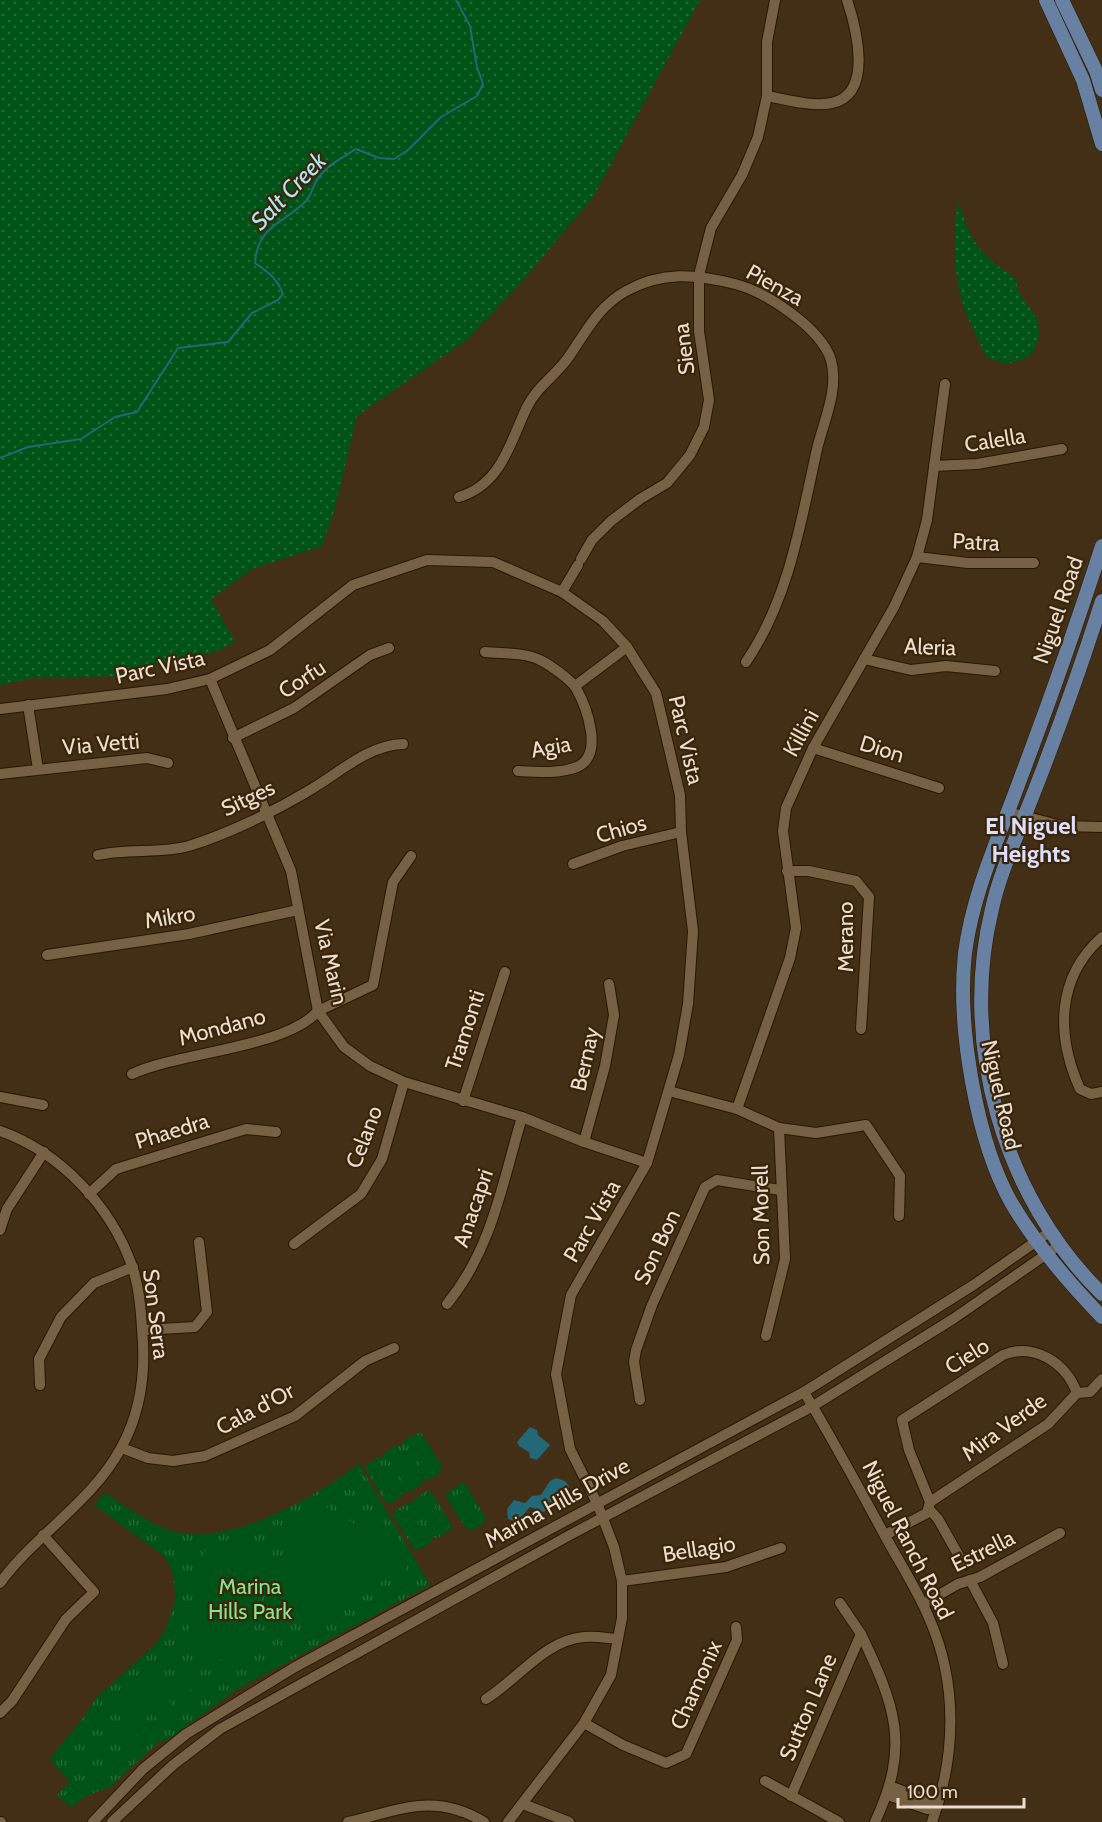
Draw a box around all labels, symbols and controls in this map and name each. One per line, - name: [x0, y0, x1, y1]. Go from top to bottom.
- water label: Salt Creek: [244, 146, 332, 236]
- street label: Pienza: [742, 258, 809, 312]
- street label: Siena: [667, 321, 701, 376]
- street label: Calella: [963, 422, 1028, 458]
- street label: Patra: [952, 527, 1001, 557]
- street label: Niguel Road: [1027, 553, 1089, 667]
- street label: Aleria: [904, 633, 957, 661]
- street label: Parc Vista: [113, 644, 208, 690]
- street label: Corfu: [273, 654, 331, 704]
- street label: Parc Vista: [663, 693, 709, 788]
- street label: Killini: [777, 705, 825, 761]
- street label: Via Vetti: [61, 727, 141, 761]
- street label: Agia: [529, 730, 573, 764]
- street label: Dion: [857, 730, 907, 768]
- street label: Sitges: [217, 774, 279, 822]
- street label: Chios: [593, 809, 649, 849]
- district label: El Niguel Heights: [985, 811, 1077, 868]
- street label: Mikro: [143, 900, 197, 934]
- street label: Merano: [832, 902, 859, 972]
- street label: Via Marin: [308, 917, 354, 1007]
- street label: Tramonti: [439, 986, 491, 1074]
- street label: Mondano: [175, 1002, 269, 1052]
- street label: Bernay: [565, 1024, 605, 1094]
- street label: Niguel Road: [975, 1038, 1027, 1152]
- street label: Celano: [340, 1102, 388, 1172]
- street label: Phaedra: [132, 1107, 213, 1155]
- street label: Son Morell: [747, 1164, 775, 1265]
- street label: Anacapri: [447, 1165, 499, 1251]
- street label: Parc Vista: [558, 1175, 627, 1267]
- street label: Son Bon: [628, 1205, 686, 1289]
- street label: Son Serra: [137, 1267, 175, 1361]
- street label: Cielo: [940, 1332, 994, 1380]
- street label: Cala d'Or: [211, 1377, 299, 1441]
- street label: Mira Verde: [956, 1387, 1052, 1467]
- street label: Marina Hills Drive: [480, 1452, 634, 1554]
- street label: Niguel Ranch Road: [856, 1456, 960, 1624]
- street label: Estrella: [947, 1524, 1020, 1578]
- street label: Bellagio: [661, 1530, 737, 1568]
- park label: Marina Hills Park: [208, 1573, 292, 1625]
- street label: Chamonix: [664, 1636, 728, 1734]
- street label: Sutton Lane: [773, 1649, 843, 1765]
- scale bar: [898, 1771, 1024, 1809]
- text: 100 m: [907, 1781, 958, 1803]

